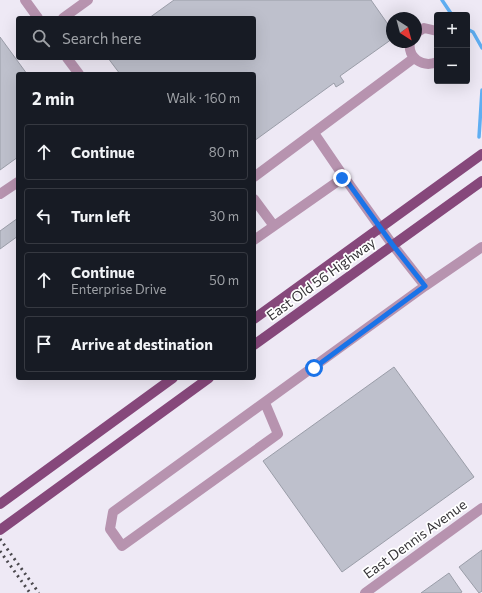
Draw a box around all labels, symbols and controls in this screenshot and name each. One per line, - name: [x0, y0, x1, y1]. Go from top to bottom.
- north arrow: [386, 12, 422, 48]
- map controls: [434, 12, 470, 84]
- button: +: [434, 12, 470, 48]
- search box: [16, 16, 256, 60]
- icon: search: [30, 27, 52, 49]
- text: Search here: [62, 29, 141, 47]
- button: −: [434, 48, 470, 84]
- text: 2 min: [32, 88, 74, 109]
- text: Walk · 160 m: [166, 90, 240, 106]
- icon: ahead: [33, 141, 55, 163]
- text: Continue: [71, 143, 135, 161]
- text: 80 m: [209, 144, 239, 160]
- route end: [333, 169, 351, 187]
- icon: left: [33, 205, 55, 227]
- text: Turn left: [71, 207, 130, 225]
- text: 30 m: [209, 208, 239, 224]
- street label: East Old 56 Highway: [263, 233, 378, 324]
- text: Continue: [71, 263, 135, 281]
- icon: ahead: [33, 269, 55, 291]
- text: 50 m: [209, 272, 239, 288]
- text: Enterprise Drive: [71, 281, 166, 297]
- icon: arrive: [33, 333, 55, 355]
- text: Arrive at destination: [71, 335, 213, 353]
- route start: [305, 359, 323, 377]
- street label: East Dennis Avenue: [360, 495, 470, 582]

